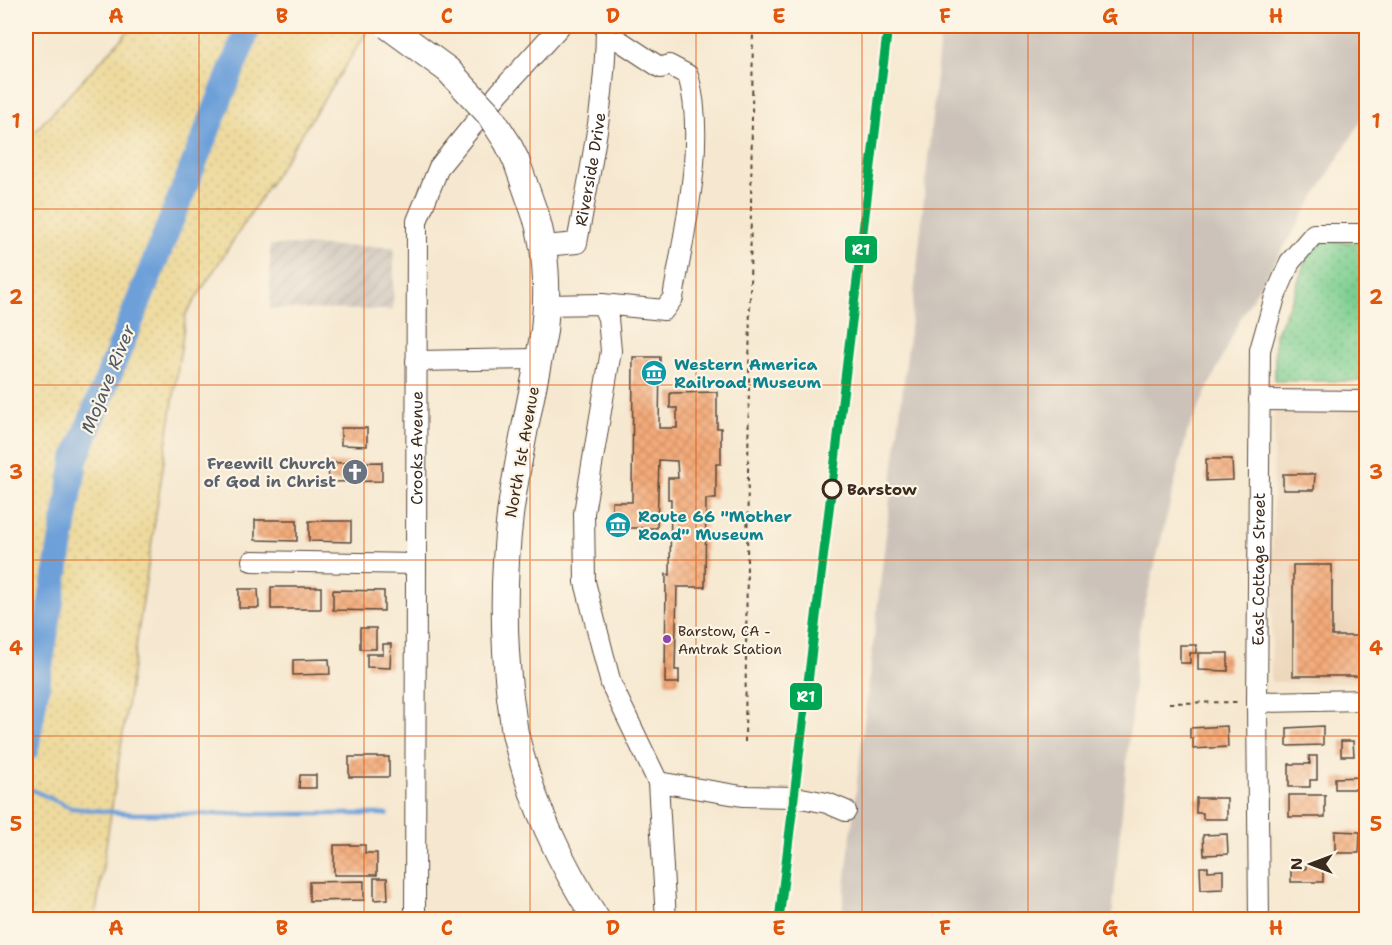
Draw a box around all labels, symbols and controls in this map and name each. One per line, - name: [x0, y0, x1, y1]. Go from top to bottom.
- text: A: [108, 3, 124, 29]
- text: B: [276, 3, 288, 29]
- text: C: [441, 3, 453, 29]
- text: D: [606, 3, 620, 29]
- text: E: [772, 3, 786, 29]
- text: F: [939, 3, 951, 29]
- text: G: [1102, 3, 1118, 29]
- text: H: [1269, 3, 1283, 29]
- text: 1: [11, 108, 21, 134]
- text: 1: [1371, 108, 1381, 134]
- street label: Riverside Drive: [570, 111, 610, 228]
- line badge: R1: [844, 235, 878, 264]
- text: R1: [852, 239, 870, 260]
- text: 2: [9, 284, 23, 310]
- text: 2: [1369, 284, 1383, 310]
- water label: Mojave River: [75, 321, 141, 437]
- place label: Western America Railroad Museum: [674, 354, 822, 393]
- museum icon: Western America Railroad Museum: [639, 358, 669, 388]
- street label: North 1st Avenue: [500, 385, 544, 519]
- street label: Crooks Avenue: [406, 391, 427, 505]
- place label: Freewill Church of God in Christ: [203, 453, 336, 492]
- church icon: Freewill Church of God in Christ: [340, 457, 370, 487]
- text: 3: [9, 459, 23, 485]
- text: 3: [1369, 459, 1383, 485]
- marker: Barstow: [822, 479, 842, 499]
- place label: Barstow: [847, 479, 917, 500]
- street label: East Cottage Street: [1247, 492, 1269, 646]
- place label: Route 66 "Mother Road" Museum: [638, 506, 792, 545]
- museum icon: Route 66 "Mother Road" Museum: [603, 510, 633, 540]
- place label: Barstow, CA - Amtrak Station: [678, 622, 782, 658]
- marker: Barstow, CA - Amtrak Station: [661, 633, 673, 645]
- text: 4: [9, 635, 23, 661]
- text: 4: [1369, 635, 1383, 661]
- line badge: R1: [789, 682, 823, 711]
- text: R1: [797, 686, 815, 707]
- text: 5: [10, 811, 22, 837]
- text: 5: [1370, 811, 1382, 837]
- north arrow: [1281, 834, 1341, 894]
- text: N: [1286, 858, 1307, 870]
- text: A: [108, 915, 124, 941]
- text: B: [276, 915, 288, 941]
- text: C: [441, 915, 453, 941]
- text: D: [606, 915, 620, 941]
- text: E: [772, 915, 786, 941]
- text: F: [939, 915, 951, 941]
- text: G: [1102, 915, 1118, 941]
- text: H: [1269, 915, 1283, 941]

